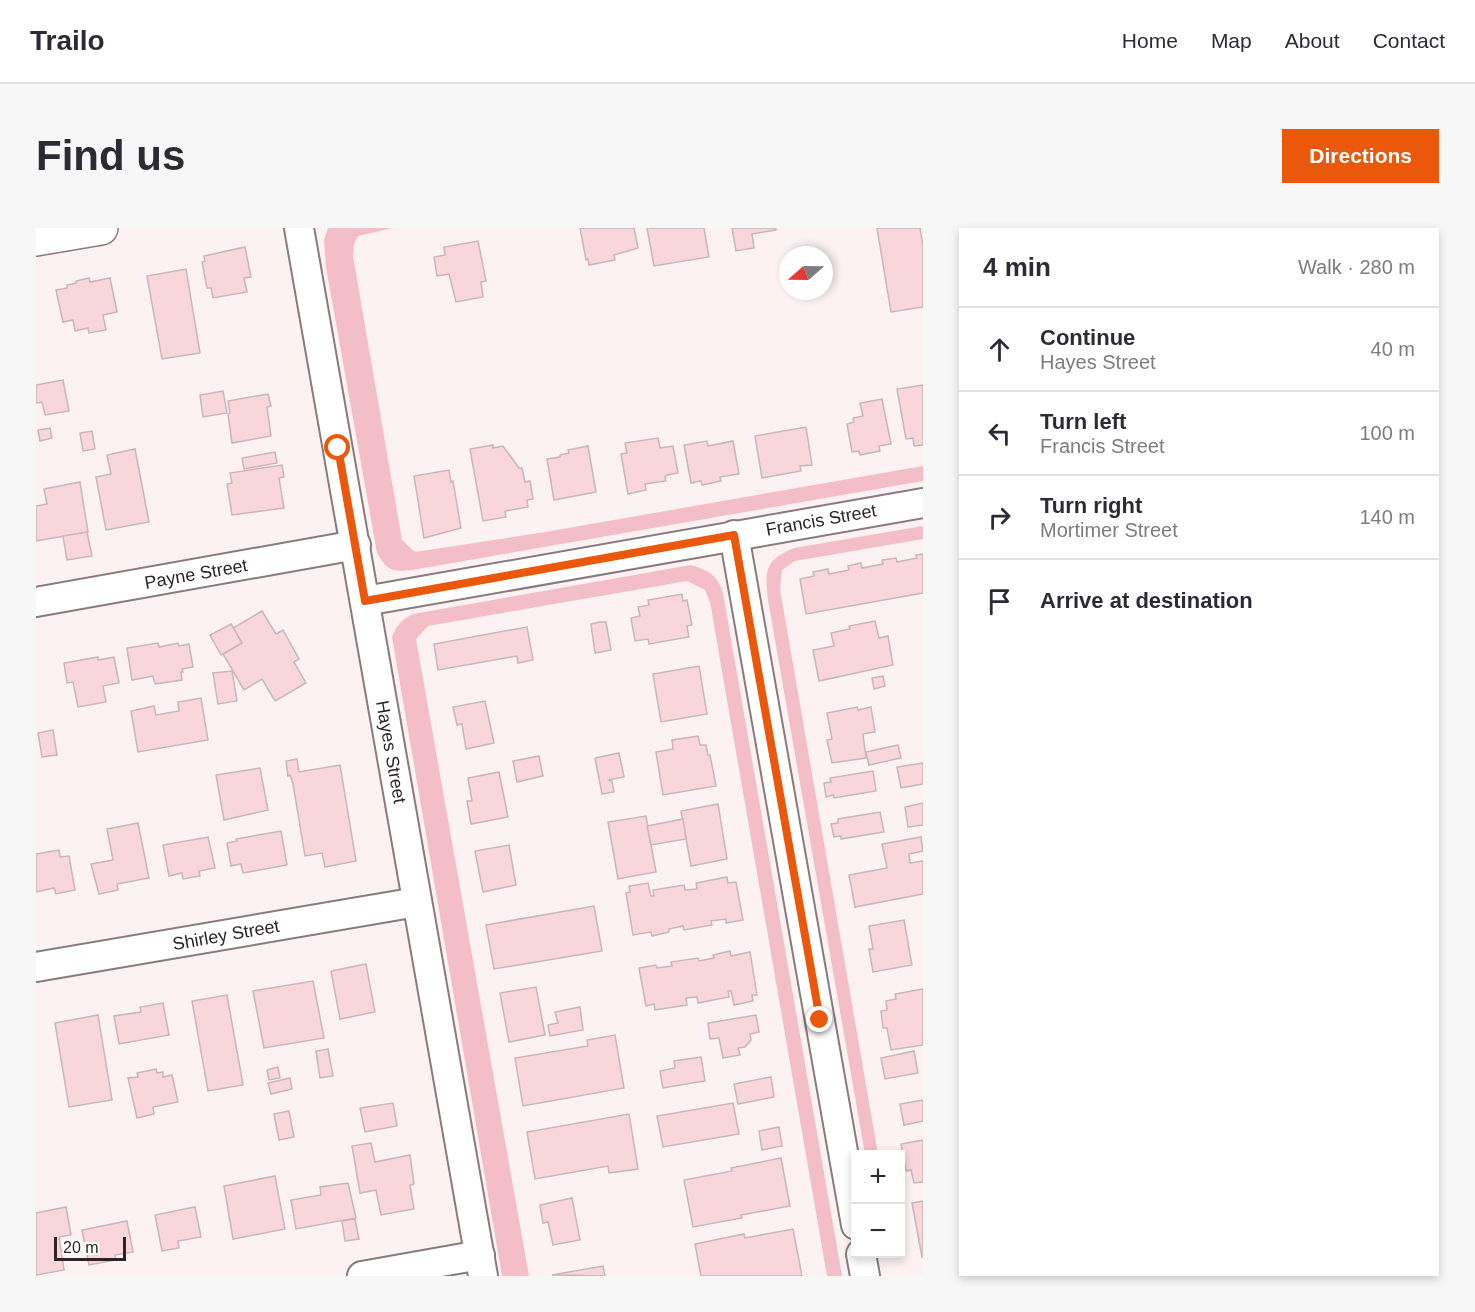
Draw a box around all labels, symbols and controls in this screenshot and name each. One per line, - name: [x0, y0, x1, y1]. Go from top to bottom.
- text: Trailo: [30, 25, 105, 56]
- text: Home: [1122, 29, 1178, 52]
- text: Map: [1211, 29, 1252, 52]
- text: About: [1285, 29, 1340, 52]
- text: Contact: [1373, 29, 1445, 52]
- button: Directions: [1282, 129, 1439, 183]
- text: Find us: [36, 132, 185, 179]
- north arrow: [779, 246, 833, 300]
- text: 4 min: [983, 252, 1051, 282]
- text: Walk · 280 m: [1298, 256, 1415, 278]
- text: Continue: [1040, 325, 1135, 350]
- icon: ahead: [983, 333, 1016, 366]
- text: 40 m: [1371, 338, 1415, 360]
- text: Hayes Street: [1040, 351, 1156, 373]
- text: Turn left: [1040, 409, 1126, 434]
- icon: left: [983, 417, 1016, 450]
- text: 100 m: [1359, 422, 1415, 444]
- route start: [324, 434, 350, 460]
- text: Francis Street: [1040, 435, 1164, 457]
- text: Turn right: [1040, 493, 1142, 518]
- street label: Francis Street: [764, 500, 878, 540]
- icon: right: [983, 501, 1016, 534]
- text: 140 m: [1359, 506, 1415, 528]
- text: Mortimer Street: [1040, 519, 1178, 541]
- street label: Payne Street: [143, 555, 249, 593]
- icon: arrive: [983, 585, 1016, 618]
- text: Arrive at destination: [1040, 588, 1253, 613]
- street label: Hayes Street: [372, 699, 410, 805]
- street label: Shirley Street: [171, 916, 281, 954]
- route end: [806, 1006, 832, 1032]
- map controls: [851, 1150, 905, 1258]
- button: +: [851, 1150, 905, 1204]
- button: −: [851, 1204, 905, 1258]
- scale bar: [54, 1234, 126, 1262]
- text: 20 m: [63, 1239, 99, 1256]

